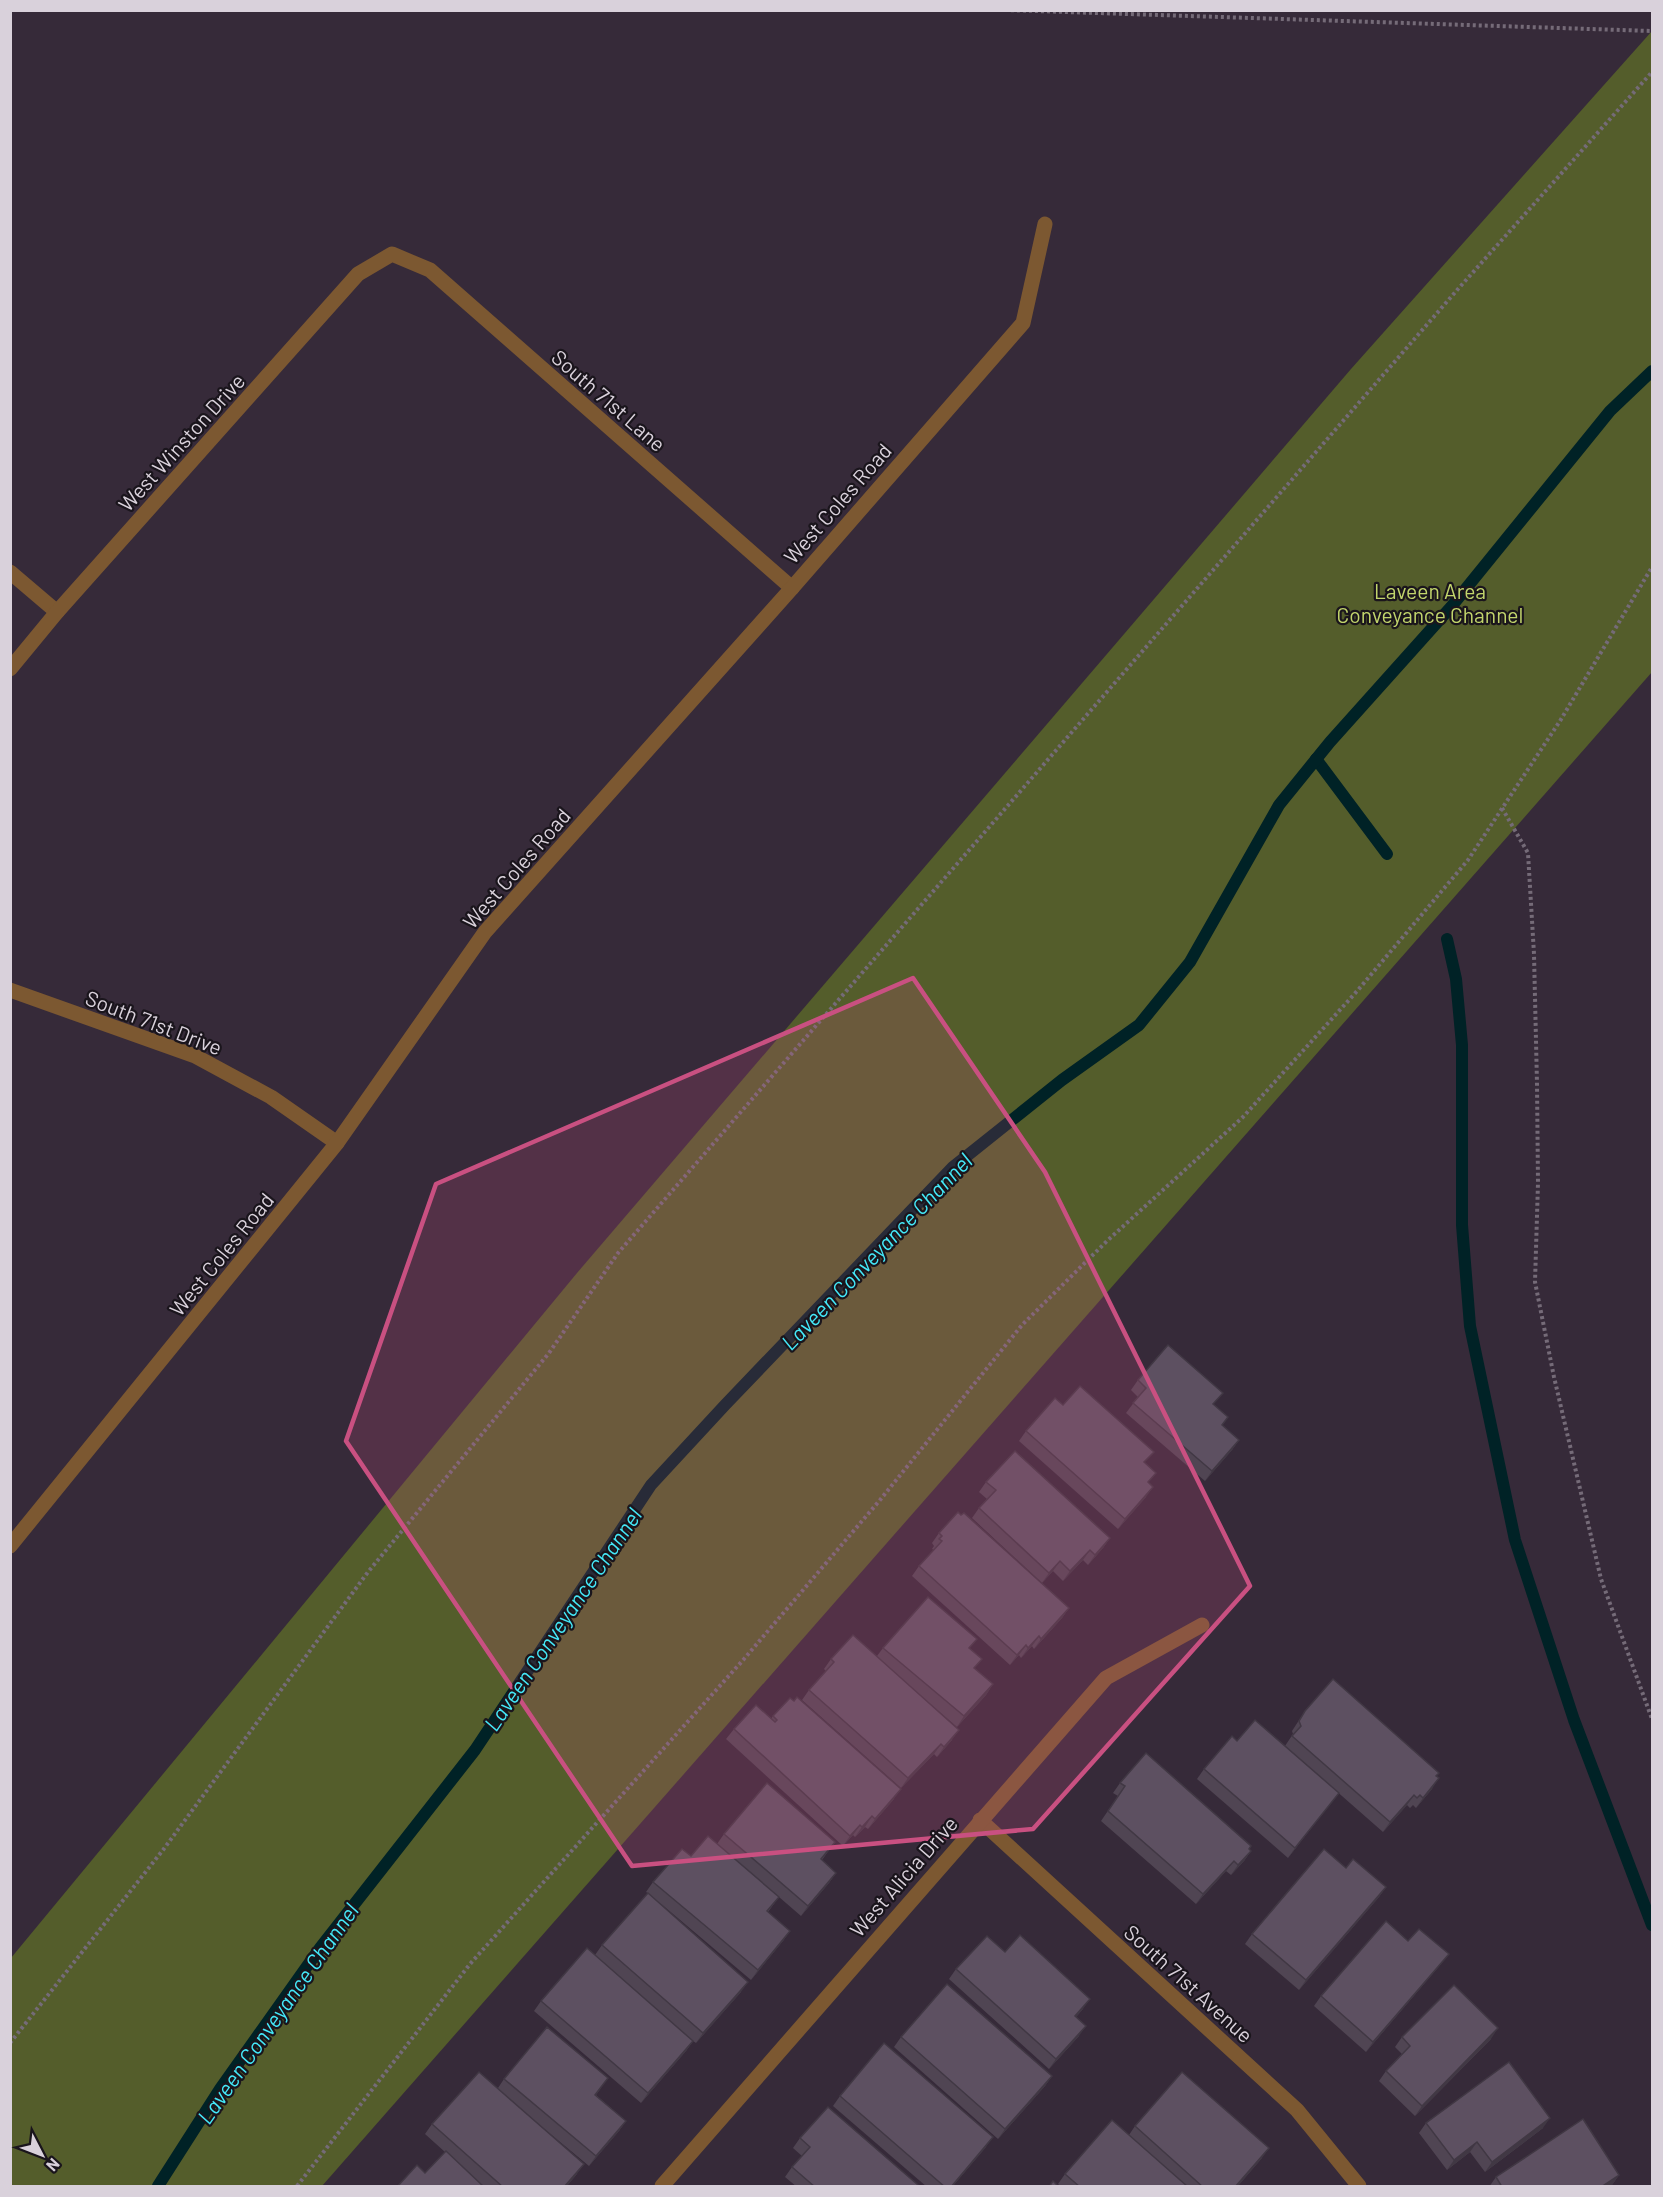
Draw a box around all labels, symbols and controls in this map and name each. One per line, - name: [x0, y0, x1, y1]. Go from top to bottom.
- street label: South 71st Lane: [547, 344, 671, 456]
- street label: West Winston Drive: [113, 368, 249, 516]
- street label: West Coles Road: [778, 438, 896, 568]
- park label: Laveen Area Conveyance Channel: [1337, 578, 1523, 627]
- street label: West Coles Road: [457, 803, 575, 933]
- street label: South 71st Drive: [82, 984, 226, 1060]
- water label: Laveen Conveyance Channel: [775, 1147, 977, 1355]
- street label: West Coles Road: [164, 1187, 278, 1321]
- water label: Laveen Conveyance Channel: [478, 1503, 646, 1735]
- street label: West Alicia Drive: [844, 1811, 962, 1941]
- water label: Laveen Conveyance Channel: [191, 1898, 363, 2128]
- street label: South 71st Avenue: [1120, 1919, 1258, 2047]
- north arrow: [12, 2125, 72, 2185]
- text: N: [43, 2155, 64, 2176]

